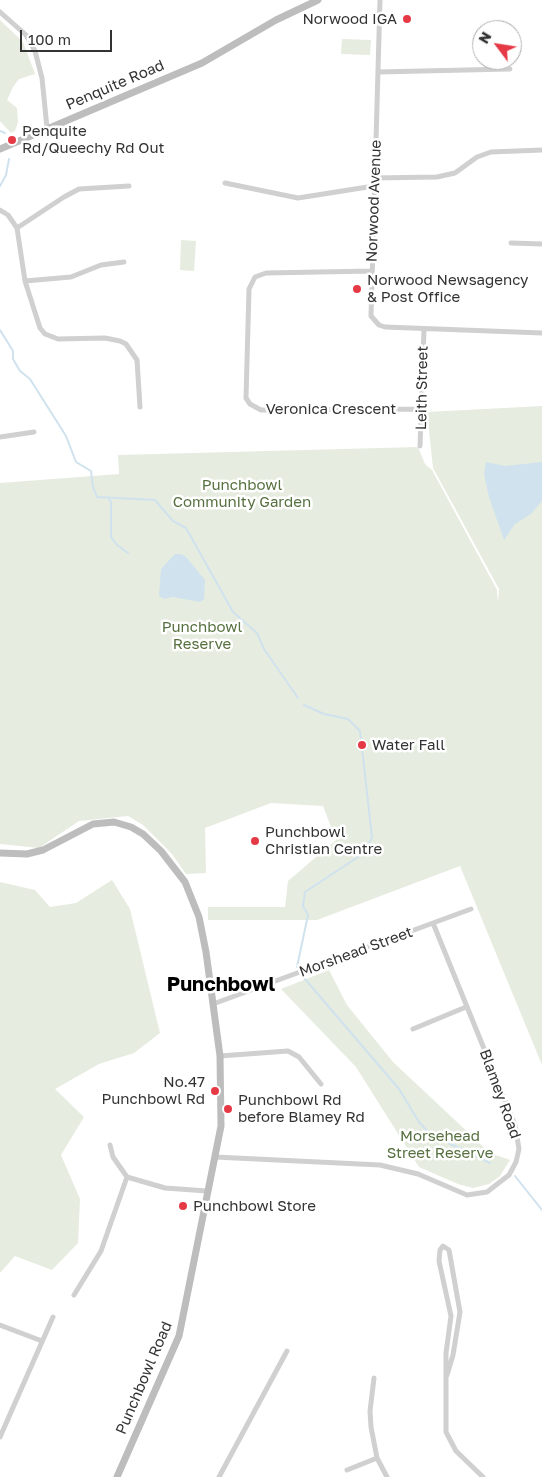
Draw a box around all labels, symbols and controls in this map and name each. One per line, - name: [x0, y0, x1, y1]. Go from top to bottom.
- place label: Norwood IGA: [302, 10, 397, 28]
- marker: Norwood IGA: [401, 13, 413, 25]
- scale bar: [22, 20, 115, 52]
- north arrow: [472, 20, 522, 70]
- text: N: [475, 29, 495, 46]
- text: 100 m: [28, 30, 71, 48]
- street label: Penquite Road: [63, 56, 167, 114]
- place label: Penquite Rd/Queechy Rd Out: [22, 122, 164, 157]
- marker: Penquite Rd/Queechy Rd Out: [6, 134, 18, 146]
- street label: Norwood Avenue: [363, 139, 385, 263]
- place label: Norwood Newsagency & Post Office: [367, 271, 528, 306]
- marker: Norwood Newsagency & Post Office: [351, 283, 363, 295]
- street label: Leith Street: [412, 346, 432, 430]
- street label: Veronica Crescent: [266, 400, 396, 418]
- park label: Punchbowl Community Garden: [173, 476, 311, 511]
- park label: Punchbowl Reserve: [162, 618, 242, 653]
- place label: Water Fall: [372, 736, 445, 754]
- marker: Water Fall: [356, 739, 368, 751]
- place label: Punchbowl Christian Centre: [265, 823, 382, 858]
- marker: Punchbowl Christian Centre: [249, 835, 261, 847]
- street label: Morshead Street: [297, 923, 415, 981]
- district label: Punchbowl: [167, 973, 275, 997]
- street label: Blamey Road: [475, 1047, 525, 1141]
- place label: No.47 Punchbowl Rd: [101, 1073, 205, 1108]
- marker: No.47 Punchbowl Rd: [209, 1085, 221, 1097]
- place label: Punchbowl Rd before Blamey Rd: [238, 1091, 365, 1126]
- marker: Punchbowl Rd before Blamey Rd: [222, 1103, 234, 1115]
- park label: Morsehead Street Reserve: [387, 1127, 493, 1162]
- place label: Punchbowl Store: [193, 1197, 316, 1215]
- marker: Punchbowl Store: [177, 1200, 189, 1212]
- street label: Punchbowl Road: [112, 1319, 176, 1437]

